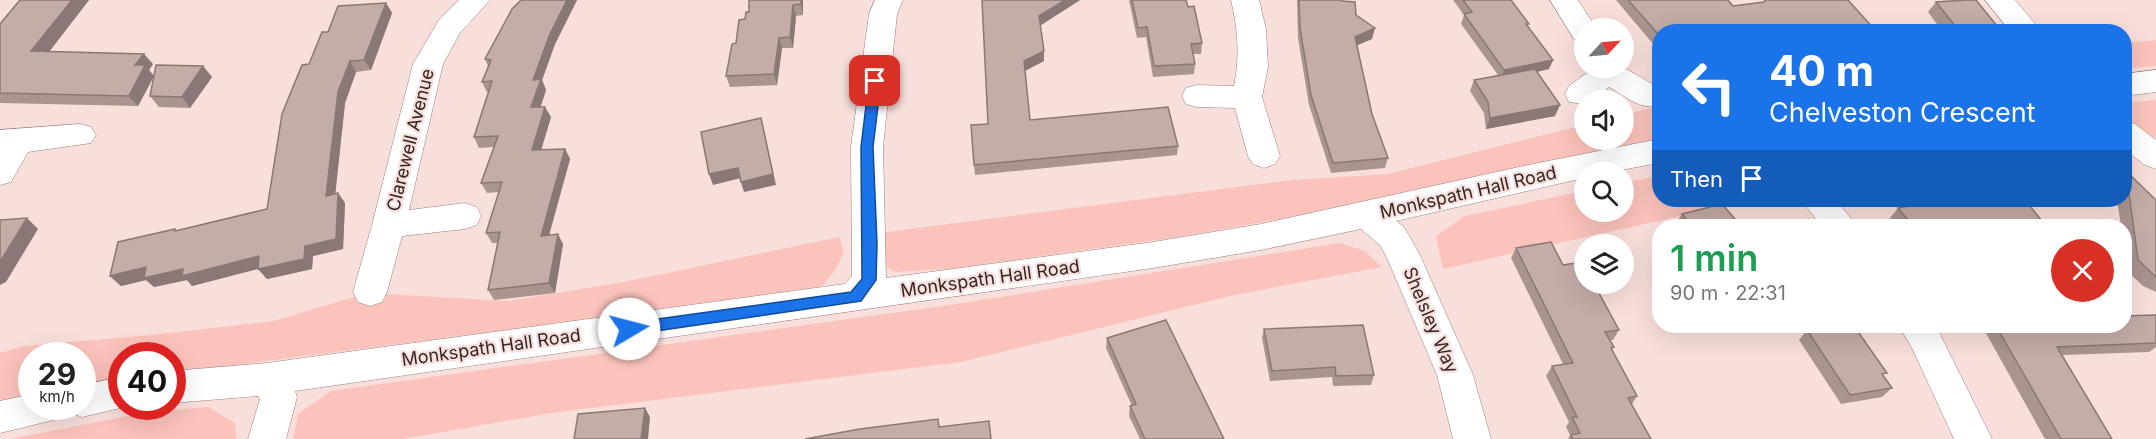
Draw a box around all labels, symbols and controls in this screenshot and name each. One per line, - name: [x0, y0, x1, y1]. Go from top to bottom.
- north arrow: [1574, 18, 1634, 78]
- map controls: [1574, 18, 1634, 294]
- text: 40 m: [1769, 45, 1874, 96]
- icon: left: [1670, 48, 1748, 126]
- pin: [849, 55, 900, 106]
- icon: arrive: [858, 64, 891, 97]
- street label: Clarewell Avenue: [382, 67, 438, 213]
- button: sound: [1574, 90, 1634, 150]
- text: Chelveston Crescent: [1769, 96, 2035, 129]
- street label: Monkspath Hall Road: [1378, 161, 1558, 223]
- button: search: [1574, 162, 1634, 222]
- icon: arrive: [1735, 162, 1768, 195]
- text: Then: [1670, 166, 1723, 192]
- button: layers: [1574, 234, 1634, 294]
- text: 1 min: [1670, 236, 1758, 280]
- button: close: [2051, 239, 2114, 302]
- street label: Monkspath Hall Road: [899, 255, 1081, 301]
- street label: Shelsley Way: [1399, 264, 1463, 376]
- text: 90 m · 22:31: [1670, 281, 1786, 305]
- position arrow: [597, 297, 661, 361]
- street label: Monkspath Hall Road: [400, 324, 582, 370]
- speed limit sign: 40: [108, 342, 186, 420]
- text: 29: [38, 356, 76, 392]
- text: km/h: [39, 387, 75, 406]

